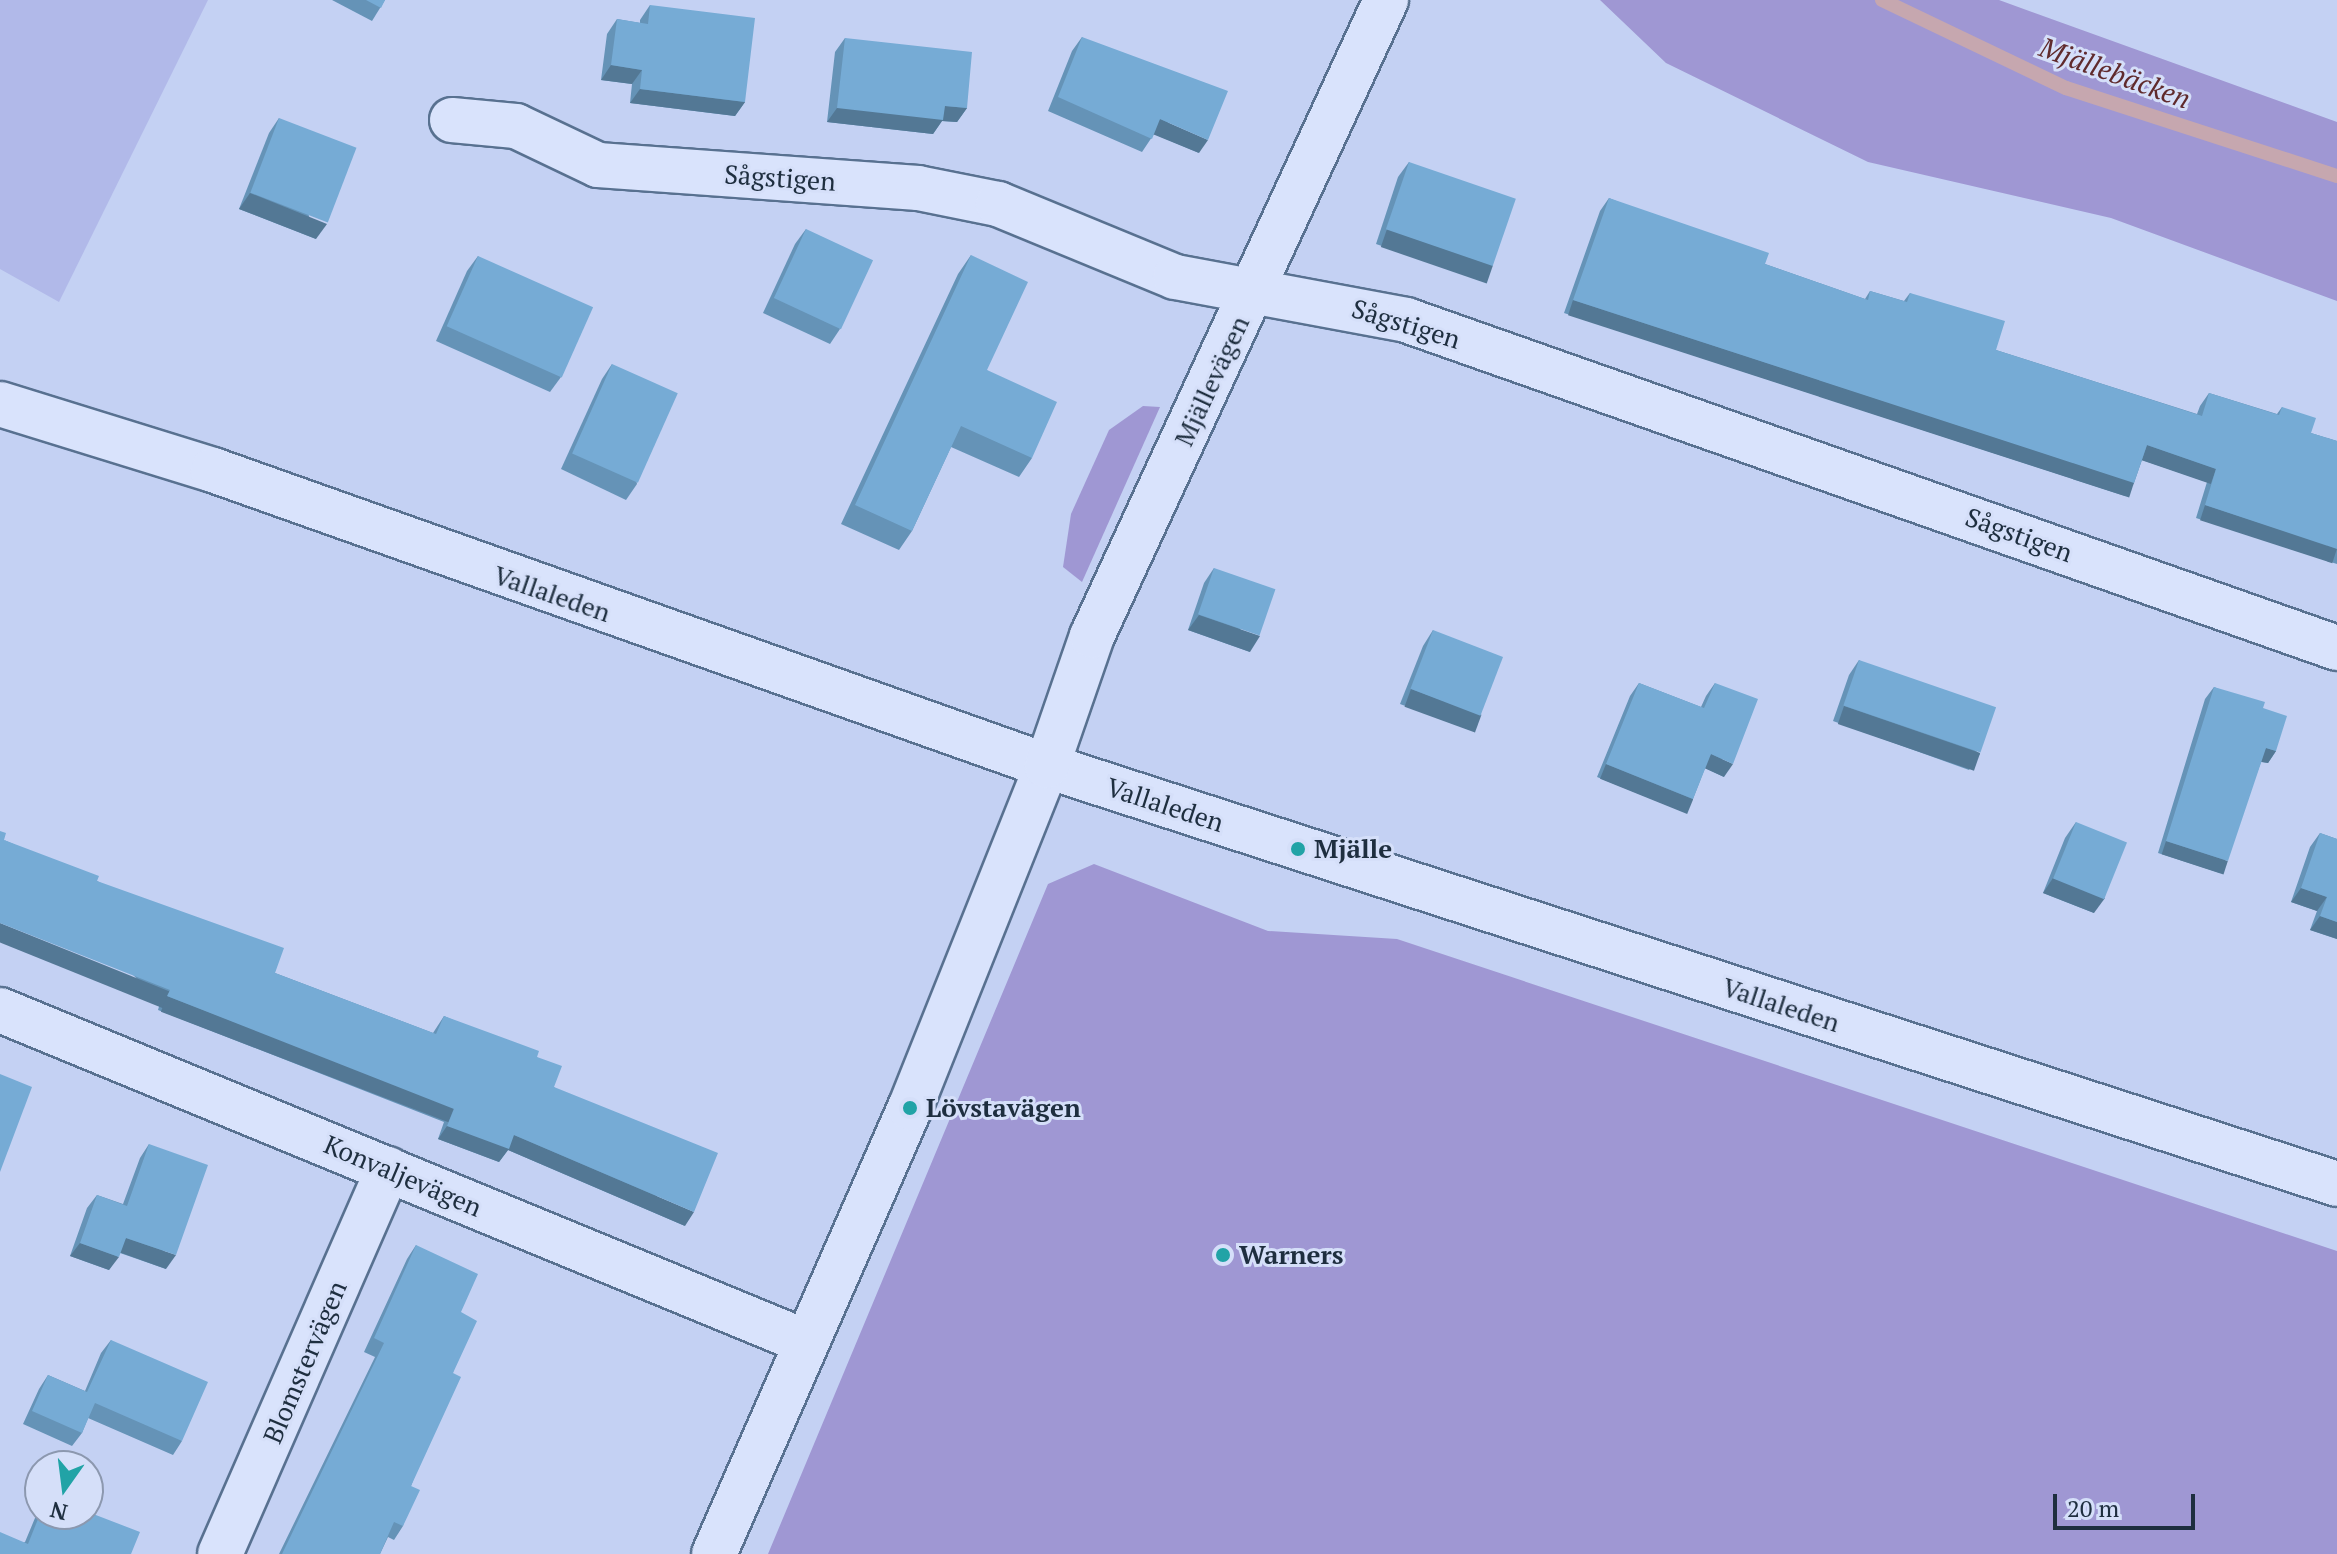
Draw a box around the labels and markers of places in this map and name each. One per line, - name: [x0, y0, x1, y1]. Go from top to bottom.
- place label: Mjälle: [1314, 833, 1392, 865]
- marker: Mjälle: [1289, 840, 1307, 858]
- place label: Lövstavägen: [926, 1092, 1081, 1124]
- marker: Lövstavägen: [901, 1099, 919, 1117]
- place label: Warners: [1239, 1239, 1343, 1271]
- marker: Warners: [1214, 1246, 1232, 1264]

